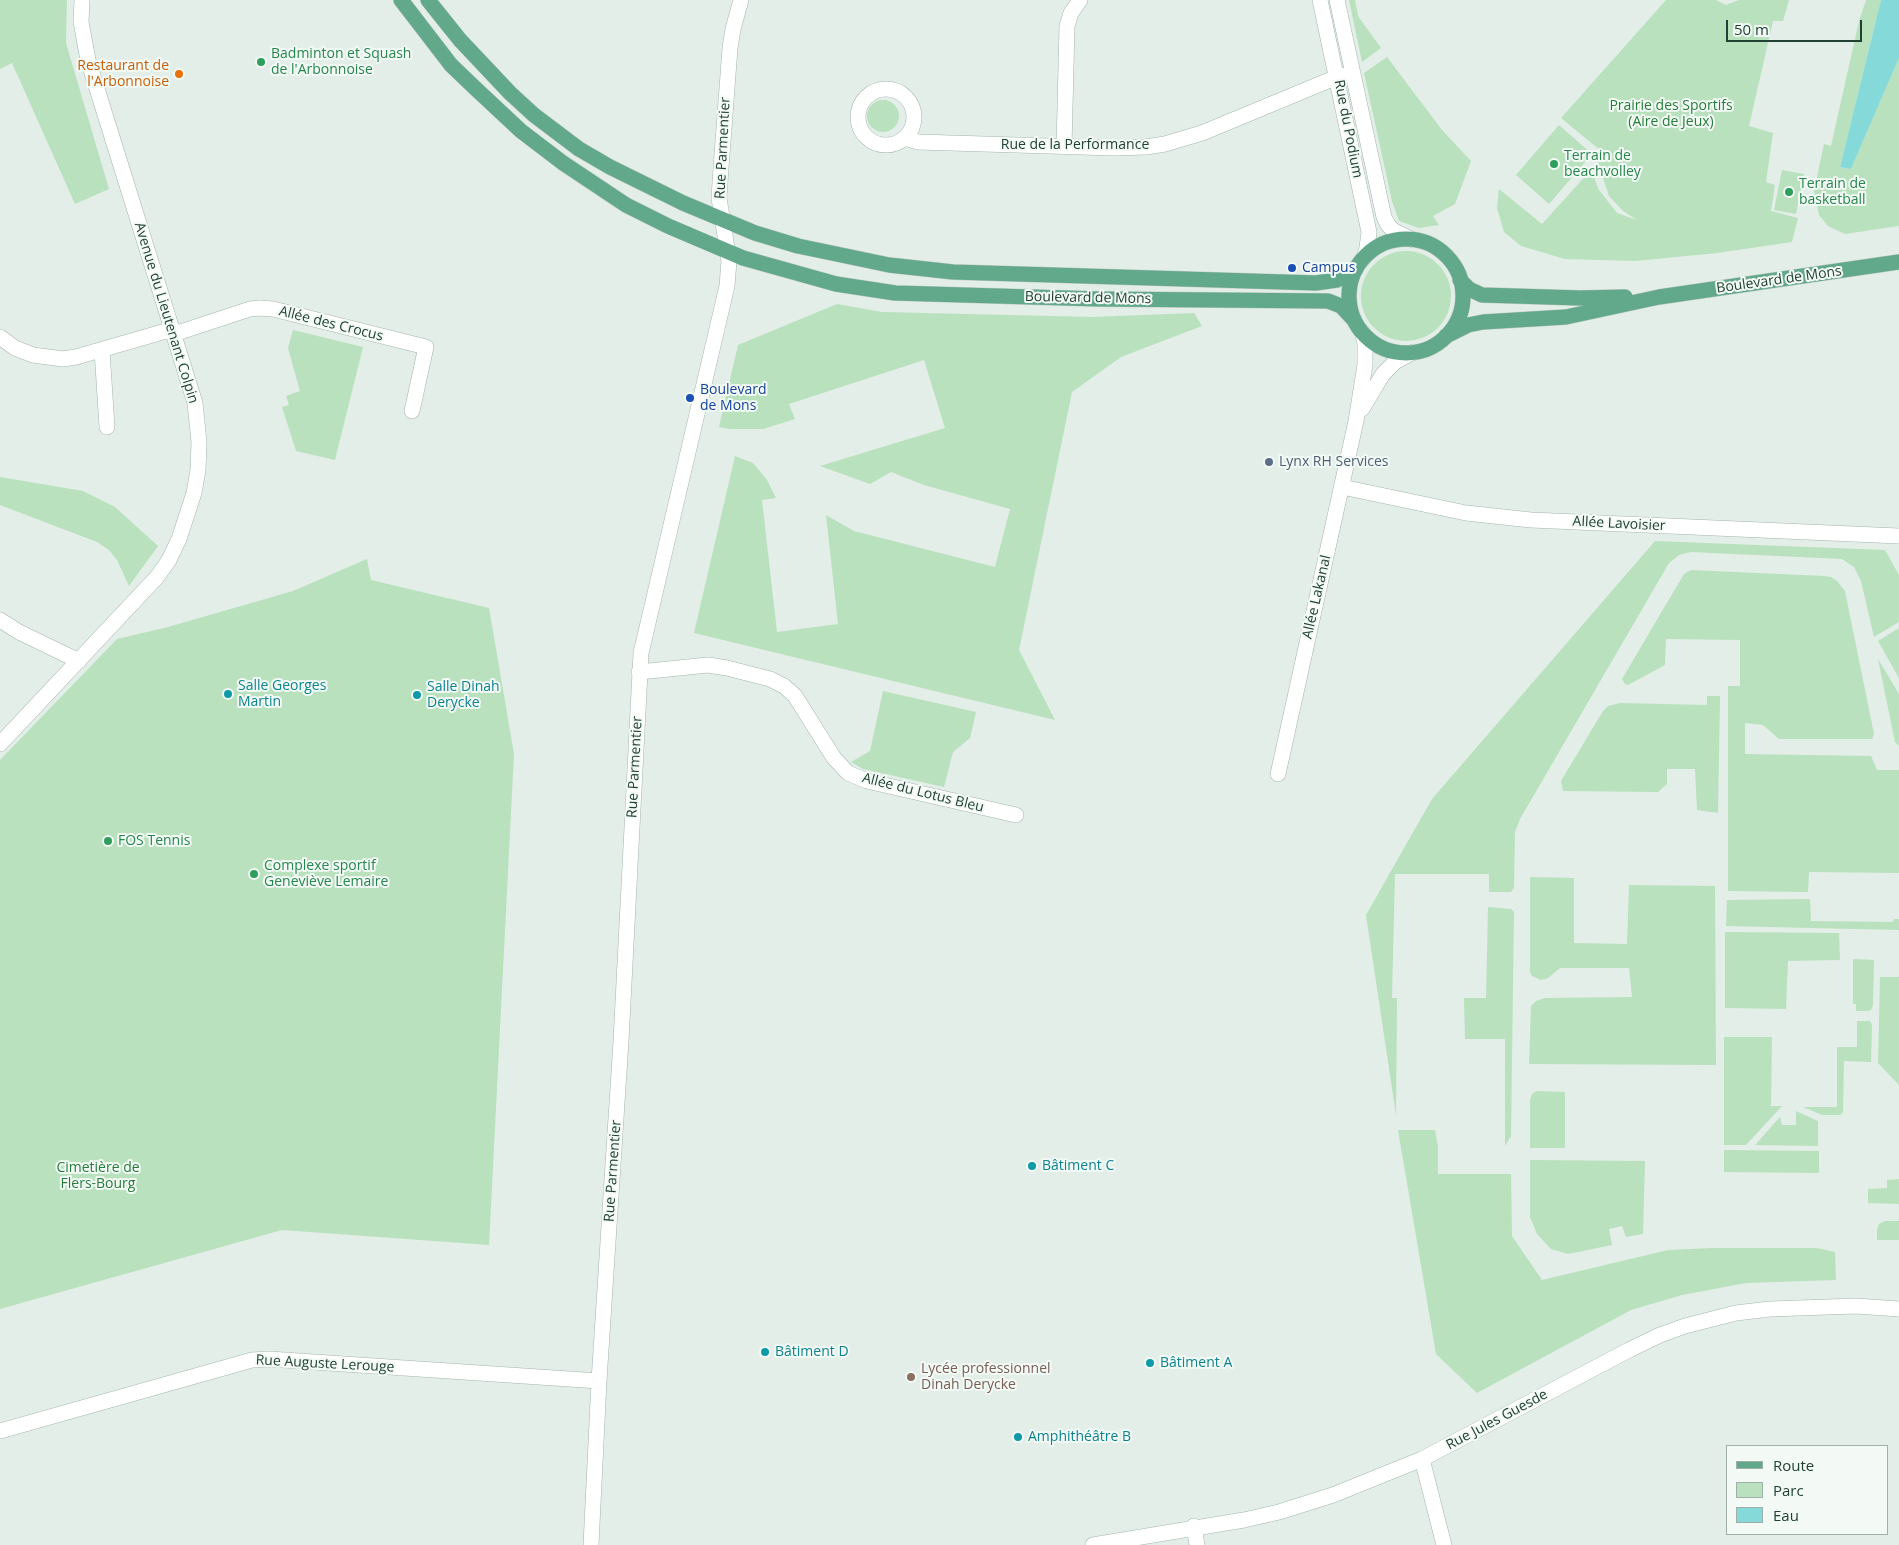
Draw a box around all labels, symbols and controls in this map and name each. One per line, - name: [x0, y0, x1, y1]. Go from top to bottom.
- scale bar: [1729, 10, 1865, 42]
- text: 50 m: [1734, 19, 1769, 39]
- place label: Badminton et Squash de l'Arbonnoise: [271, 46, 411, 78]
- marker: Badminton et Squash de l'Arbonnoise: [255, 56, 267, 68]
- place label: Restaurant de l'Arbonnoise: [77, 58, 169, 90]
- marker: Restaurant de l'Arbonnoise: [173, 68, 185, 80]
- street label: Rue du Podium: [1330, 78, 1366, 180]
- street label: Rue Parmentier: [712, 97, 734, 199]
- park label: Prairie des Sportifs (Aire de Jeux): [1609, 98, 1733, 130]
- street label: Rue de la Performance: [1001, 137, 1149, 153]
- place label: Terrain de beachvolley: [1564, 148, 1641, 180]
- marker: Terrain de beachvolley: [1548, 158, 1560, 170]
- place label: Terrain de basketball: [1799, 176, 1866, 208]
- marker: Terrain de basketball: [1783, 186, 1795, 198]
- street label: Avenue du Lieutenant Colpin: [130, 220, 202, 406]
- place label: Campus: [1302, 260, 1355, 276]
- marker: Campus: [1286, 262, 1298, 274]
- street label: Boulevard de Mons: [1715, 263, 1843, 297]
- street label: Boulevard de Mons: [1025, 288, 1151, 308]
- street label: Allée des Crocus: [277, 303, 385, 345]
- place label: Boulevard de Mons: [700, 382, 767, 414]
- marker: Boulevard de Mons: [684, 392, 696, 404]
- place label: Lynx RH Services: [1279, 454, 1388, 470]
- marker: Lynx RH Services: [1263, 456, 1275, 468]
- street label: Allée Lavoisier: [1572, 513, 1666, 535]
- street label: Allée Lakanal: [1299, 554, 1335, 640]
- place label: Salle Georges Martin: [238, 678, 326, 710]
- place label: Salle Dinah Derycke: [427, 679, 500, 712]
- marker: Salle Georges Martin: [222, 688, 234, 700]
- marker: Salle Dinah Derycke: [411, 689, 423, 701]
- street label: Rue Parmentier: [624, 716, 646, 818]
- street label: Allée du Lotus Bleu: [860, 770, 986, 816]
- place label: FOS Tennis: [118, 833, 190, 849]
- marker: FOS Tennis: [102, 835, 114, 847]
- place label: Complexe sportif Geneviève Lemaire: [264, 858, 388, 890]
- marker: Complexe sportif Geneviève Lemaire: [248, 868, 260, 880]
- street label: Rue Parmentier: [601, 1119, 625, 1223]
- place label: Bâtiment C: [1042, 1158, 1114, 1174]
- park label: Cimetière de Flers-Bourg: [56, 1160, 140, 1192]
- marker: Bâtiment C: [1026, 1160, 1038, 1172]
- place label: Bâtiment D: [775, 1344, 849, 1360]
- marker: Bâtiment D: [759, 1346, 771, 1358]
- street label: Rue Auguste Lerouge: [255, 1352, 395, 1376]
- place label: Bâtiment A: [1160, 1355, 1232, 1371]
- marker: Bâtiment A: [1144, 1357, 1156, 1369]
- place label: Lycée professionnel Dinah Derycke: [921, 1361, 1051, 1394]
- marker: Lycée professionnel Dinah Derycke: [905, 1371, 917, 1383]
- street label: Rue Jules Guesde: [1443, 1386, 1551, 1454]
- place label: Amphithéâtre B: [1028, 1429, 1131, 1445]
- marker: Amphithéâtre B: [1012, 1431, 1024, 1443]
- legend: [1726, 1445, 1889, 1535]
- text: Route: [1773, 1455, 1814, 1475]
- text: Parc: [1773, 1480, 1804, 1500]
- text: Eau: [1773, 1505, 1799, 1525]

